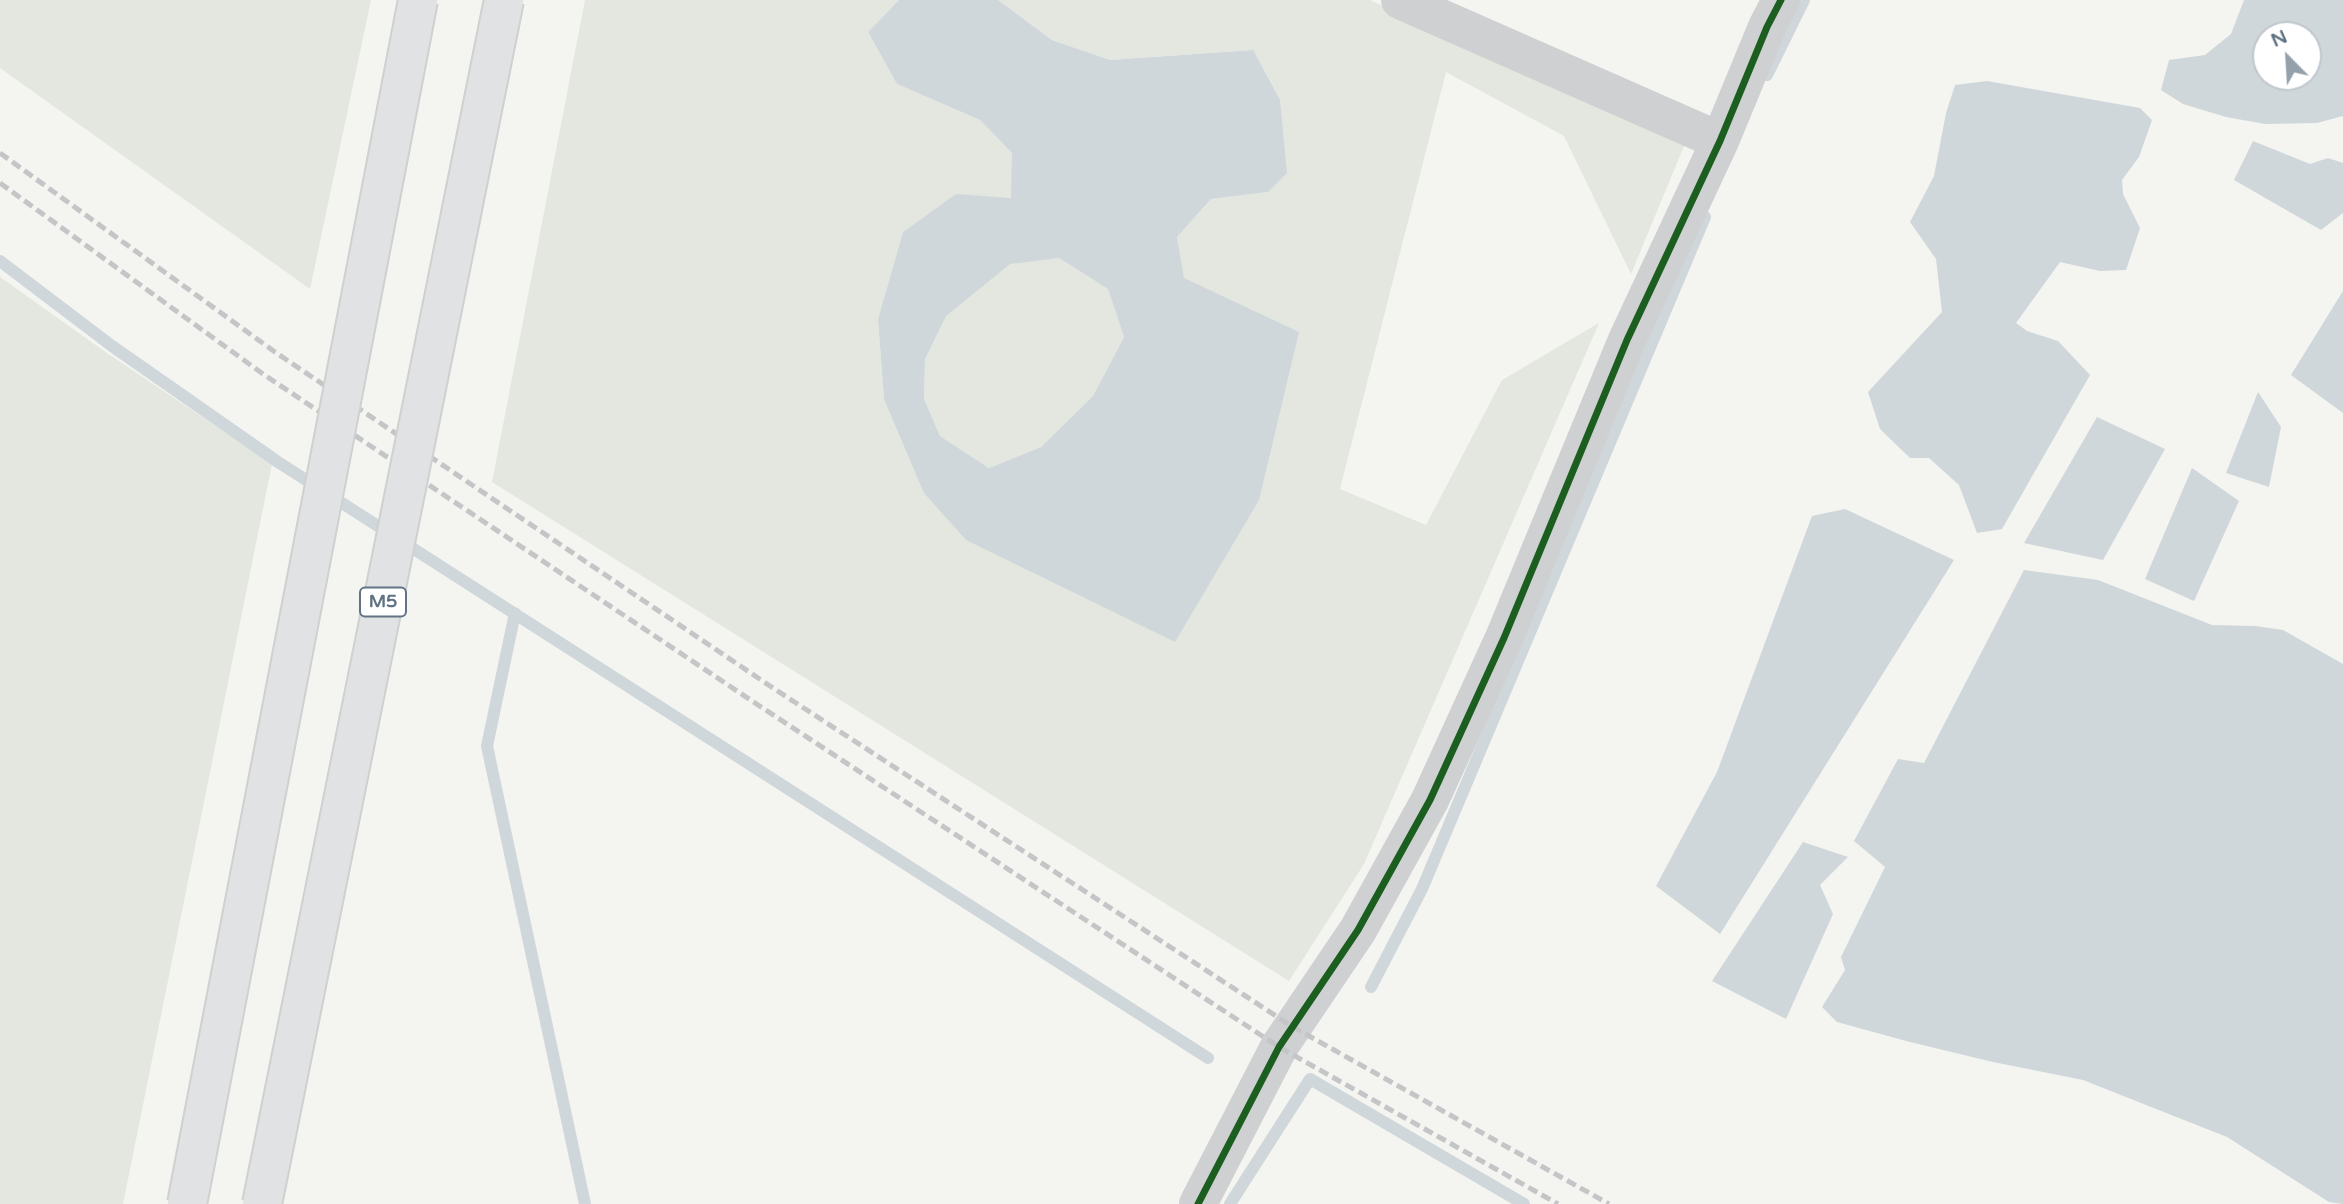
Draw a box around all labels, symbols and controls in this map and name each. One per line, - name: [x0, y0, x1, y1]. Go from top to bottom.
- north arrow: [2252, 21, 2322, 91]
- text: N: [2268, 25, 2291, 52]
- road number: M5: [360, 588, 406, 616]

